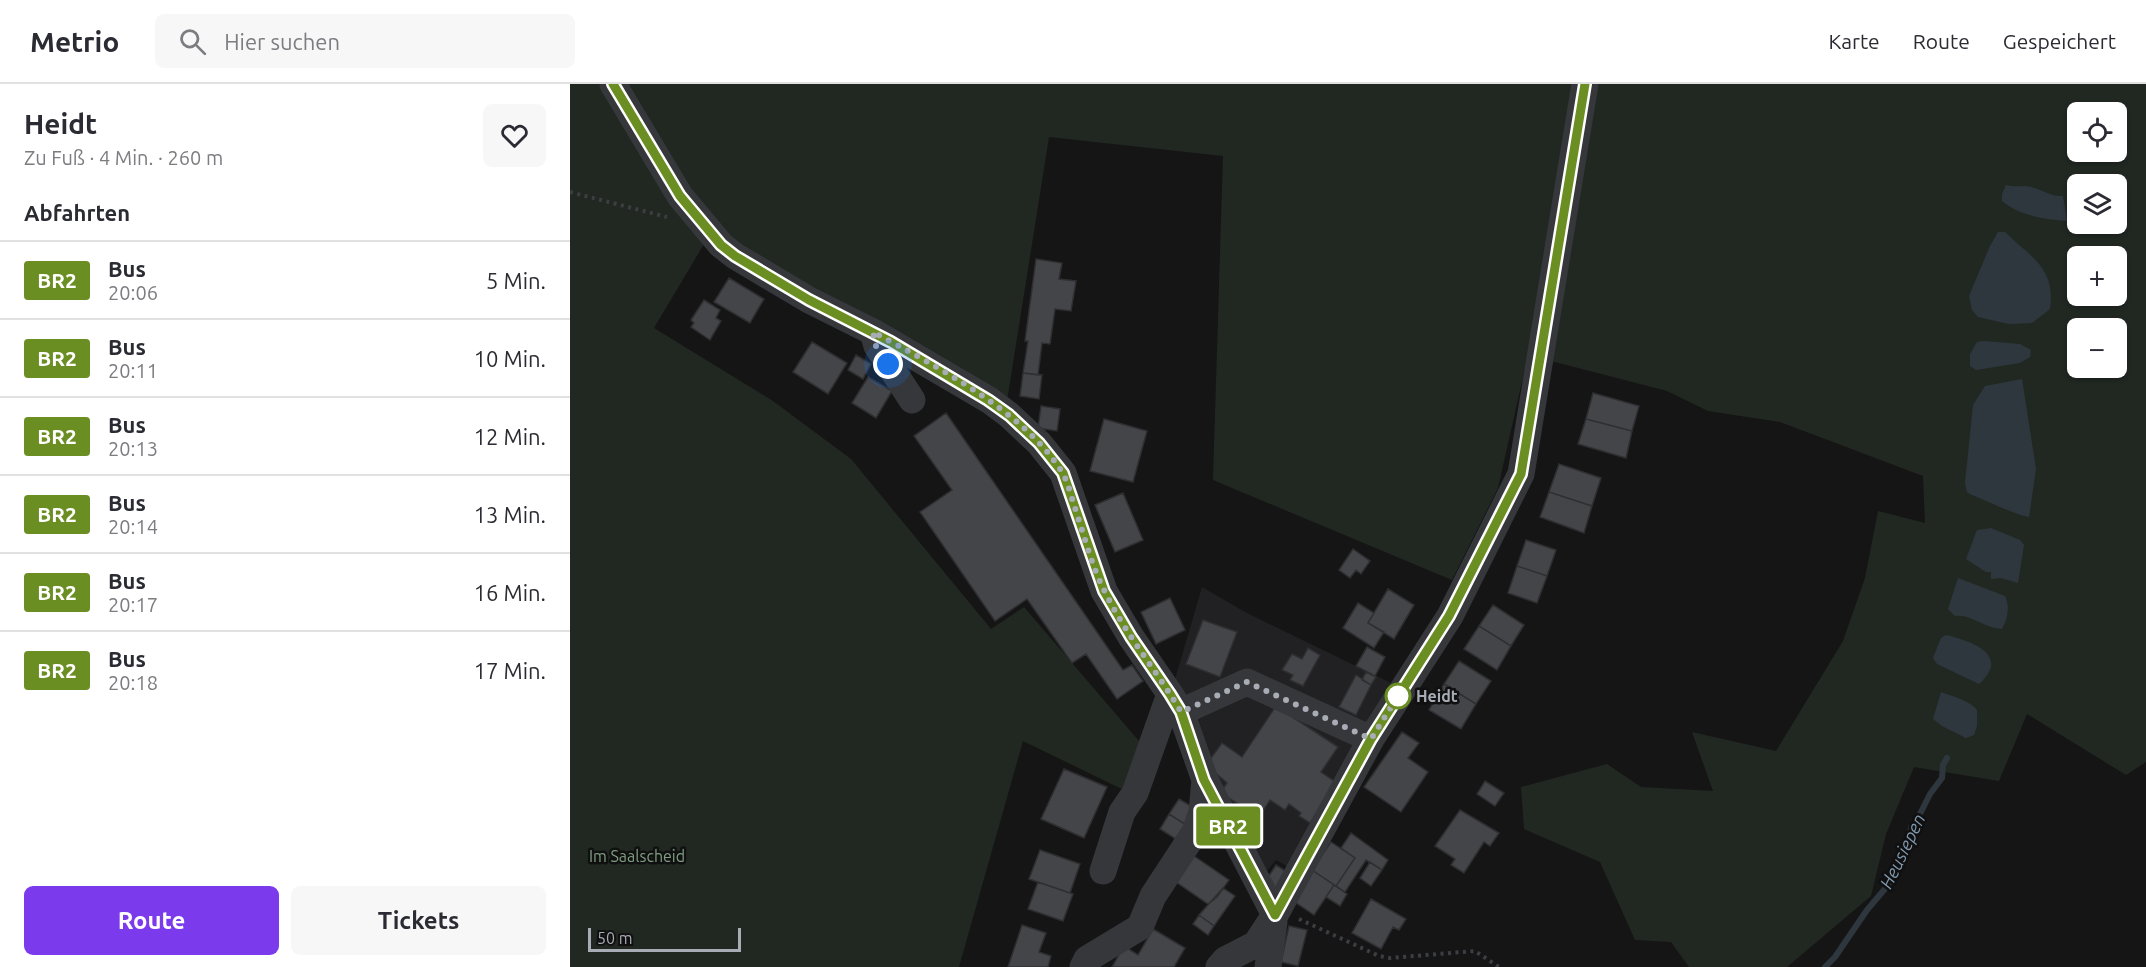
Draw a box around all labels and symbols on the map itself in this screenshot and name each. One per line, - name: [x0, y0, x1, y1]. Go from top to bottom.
- your location: [873, 349, 903, 379]
- marker: Heidt: [1385, 683, 1411, 709]
- place label: Heidt: [1416, 687, 1458, 705]
- line badge: BR2: [1194, 806, 1262, 846]
- water label: Heusiepen: [1875, 810, 1929, 892]
- park label: Im Saalscheid: [589, 847, 685, 865]
- scale bar: [588, 925, 741, 952]

